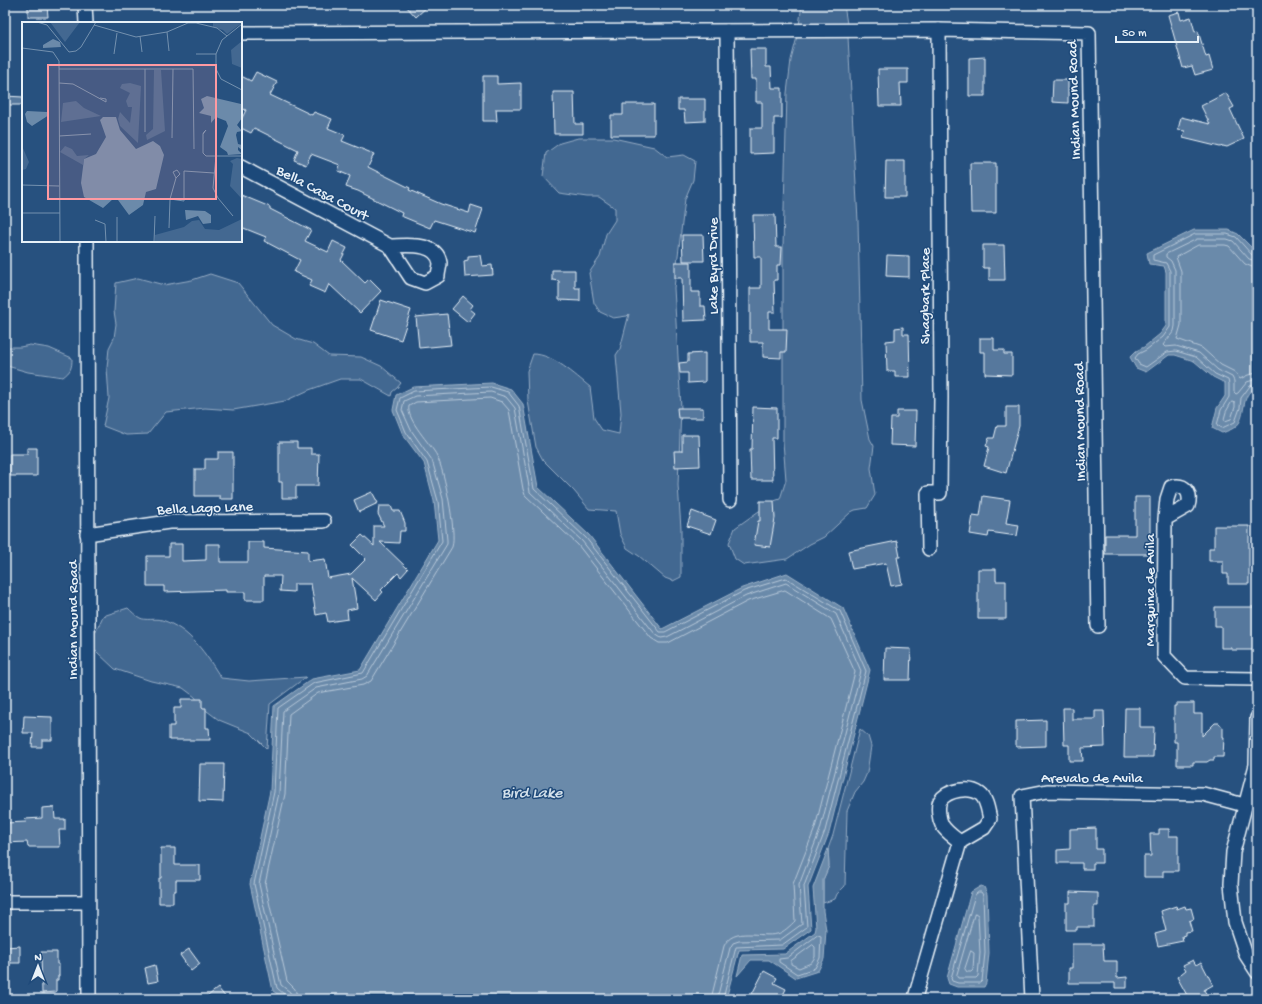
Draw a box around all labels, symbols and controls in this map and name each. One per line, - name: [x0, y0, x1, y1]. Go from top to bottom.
- scale bar: [1116, 18, 1198, 44]
- inset map: [22, 22, 242, 242]
- text: 50 m: [1122, 27, 1147, 41]
- street label: Indian Mound Road: [1064, 39, 1086, 160]
- street label: Bella Casa Court: [272, 161, 373, 227]
- street label: Lake Byrd Drive: [705, 217, 723, 315]
- street label: Shagbark Place: [917, 248, 935, 344]
- street label: Indian Mound Road: [1071, 361, 1091, 482]
- street label: Bella Lago Lane: [156, 498, 254, 520]
- street label: Marquina de Avila: [1142, 533, 1160, 646]
- street label: Indian Mound Road: [65, 559, 83, 680]
- street label: Arevalo de Avila: [1041, 770, 1144, 788]
- water label: Bird Lake: [502, 785, 563, 804]
- north arrow: [18, 946, 58, 986]
- text: N: [34, 952, 42, 964]

